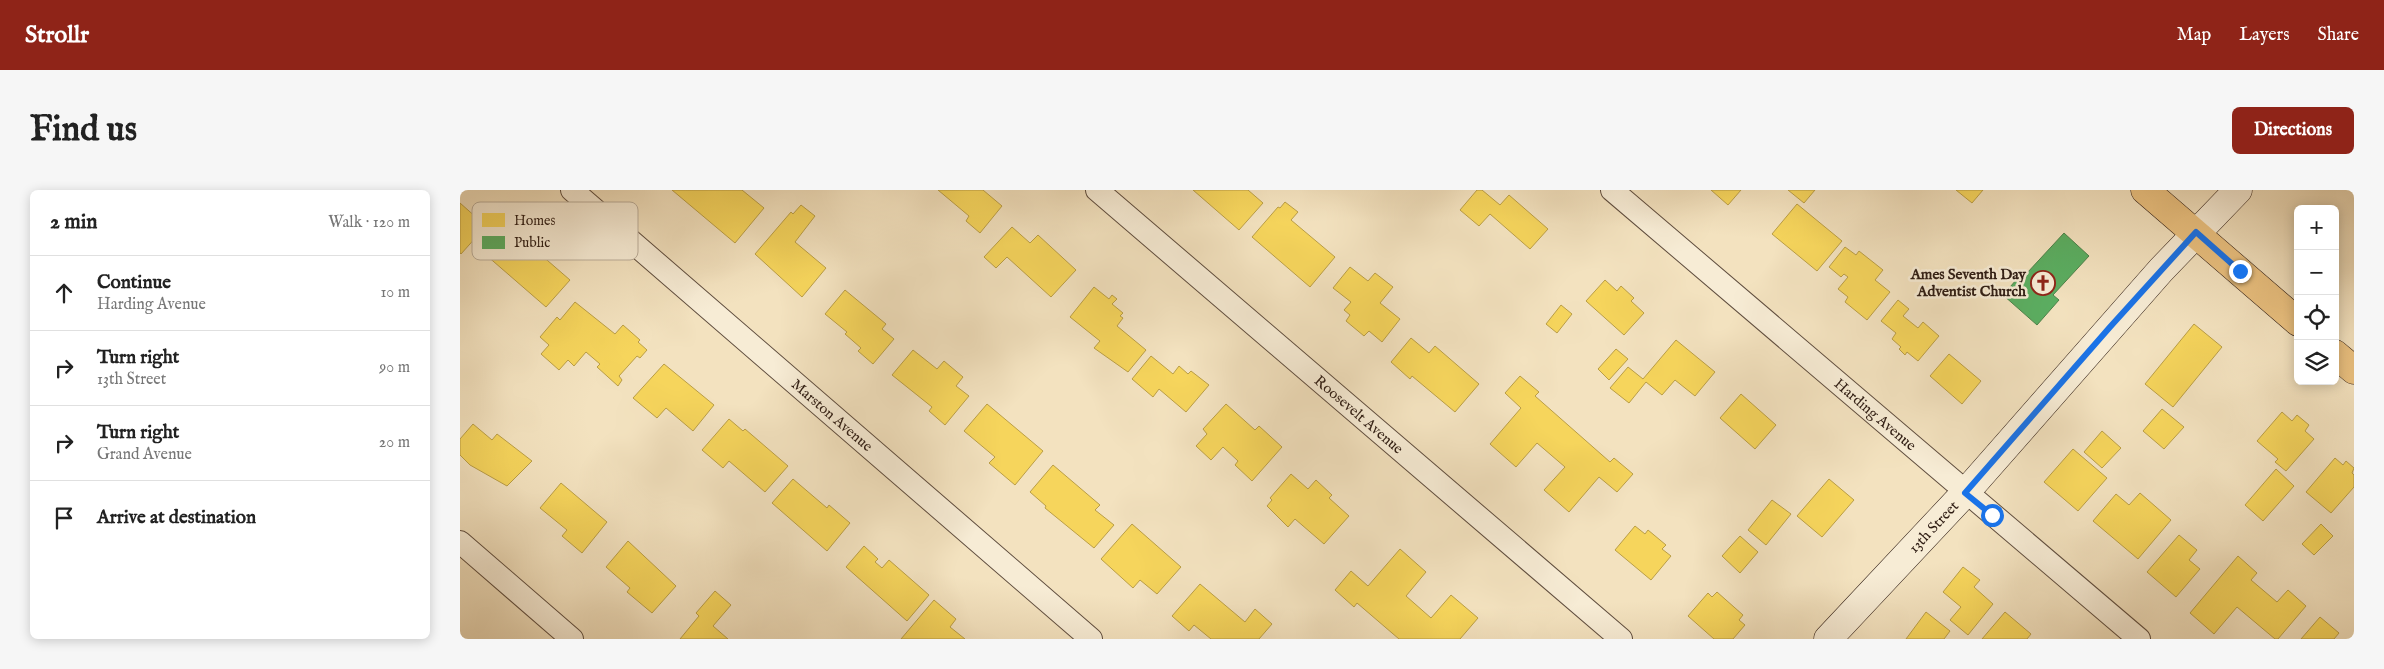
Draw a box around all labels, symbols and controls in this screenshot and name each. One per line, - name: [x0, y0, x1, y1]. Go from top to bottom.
- text: Strollr: [25, 20, 89, 51]
- text: Map: [2177, 24, 2211, 47]
- text: Layers: [2239, 24, 2290, 47]
- text: Share: [2318, 24, 2359, 47]
- button: Directions: [2232, 107, 2354, 154]
- text: Find us: [30, 108, 137, 153]
- legend: [472, 202, 638, 260]
- map controls: [2294, 205, 2339, 385]
- button: +: [2294, 205, 2339, 250]
- text: 2 min: [50, 209, 97, 236]
- text: Homes: [514, 212, 556, 230]
- text: Walk · 120 m: [328, 213, 410, 233]
- text: Public: [514, 234, 550, 252]
- button: −: [2294, 250, 2339, 295]
- route end: [2229, 260, 2252, 283]
- place label: Ames Seventh Day Adventist Church: [1910, 265, 2027, 301]
- church icon: Ames Seventh Day Adventist Church: [2030, 270, 2056, 296]
- text: Continue: [97, 271, 171, 295]
- icon: ahead: [50, 279, 78, 307]
- text: 10 m: [380, 283, 410, 303]
- text: Harding Avenue: [97, 295, 206, 315]
- button: locate: [2294, 295, 2339, 340]
- button: layers: [2294, 340, 2339, 385]
- text: Turn right: [97, 346, 179, 370]
- icon: right: [50, 354, 78, 382]
- text: 90 m: [379, 358, 410, 378]
- text: 13th Street: [97, 370, 166, 390]
- street label: Roosevelt Avenue: [1310, 371, 1408, 458]
- street label: Harding Avenue: [1830, 374, 1921, 455]
- street label: Marston Avenue: [787, 375, 877, 456]
- text: Turn right: [97, 421, 179, 445]
- icon: right: [50, 429, 78, 457]
- text: 20 m: [379, 433, 410, 453]
- text: Grand Avenue: [97, 445, 192, 465]
- street label: 13th Street: [1904, 497, 1963, 557]
- icon: arrive: [50, 504, 78, 532]
- route start: [1981, 504, 2004, 527]
- text: Arrive at destination: [97, 506, 256, 530]

